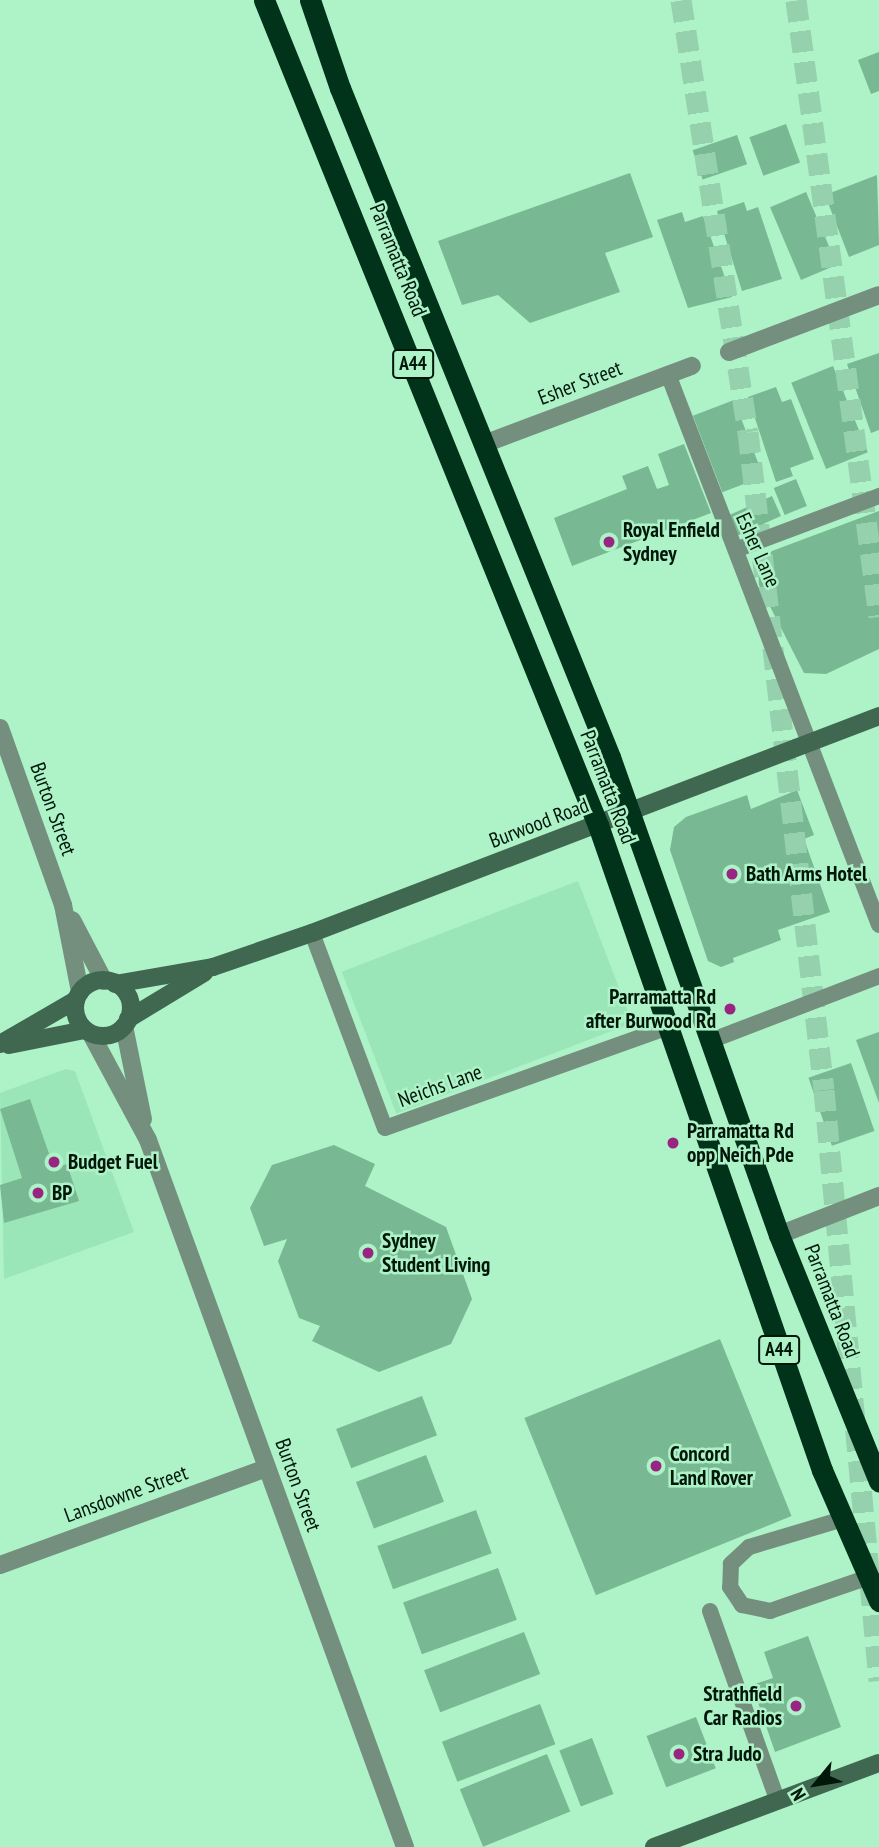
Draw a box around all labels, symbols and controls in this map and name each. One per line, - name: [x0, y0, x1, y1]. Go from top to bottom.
- street label: Parramatta Road: [364, 200, 432, 320]
- road number: A44: [392, 348, 434, 380]
- street label: Esher Street: [535, 356, 625, 410]
- street label: Esher Lane: [730, 509, 786, 591]
- place label: Royal Enfield Sydney: [623, 517, 720, 567]
- marker: Royal Enfield Sydney: [601, 534, 617, 550]
- street label: Parramatta Road: [575, 727, 641, 847]
- street label: Burton Street: [25, 759, 81, 859]
- street label: Burwood Road: [486, 793, 592, 853]
- place label: Bath Arms Hotel: [746, 861, 868, 887]
- marker: Bath Arms Hotel: [724, 866, 740, 882]
- place label: Parramatta Rd after Burwood Rd: [586, 984, 716, 1034]
- marker: Parramatta Rd after Burwood Rd: [722, 1001, 738, 1017]
- street label: Neichs Lane: [395, 1059, 485, 1113]
- place label: Parramatta Rd opp Neich Pde: [687, 1118, 794, 1168]
- marker: Parramatta Rd opp Neich Pde: [665, 1135, 681, 1151]
- place label: Budget Fuel: [68, 1149, 158, 1175]
- marker: Budget Fuel: [46, 1154, 62, 1170]
- place label: BP: [52, 1180, 72, 1206]
- marker: BP: [30, 1185, 46, 1201]
- place label: Sydney Student Living: [382, 1228, 490, 1278]
- street label: Parramatta Road: [799, 1241, 865, 1361]
- marker: Sydney Student Living: [360, 1245, 376, 1261]
- road number: A44: [758, 1334, 800, 1366]
- street label: Burton Street: [270, 1435, 326, 1535]
- place label: Concord Land Rover: [670, 1441, 753, 1491]
- marker: Concord Land Rover: [648, 1458, 664, 1474]
- street label: Lansdowne Street: [61, 1460, 191, 1528]
- place label: Strathfield Car Radios: [703, 1681, 782, 1731]
- marker: Strathfield Car Radios: [788, 1698, 804, 1714]
- place label: Stra Judo: [693, 1741, 762, 1767]
- marker: Stra Judo: [671, 1746, 687, 1762]
- north arrow: [781, 1749, 851, 1819]
- text: N: [785, 1784, 811, 1805]

